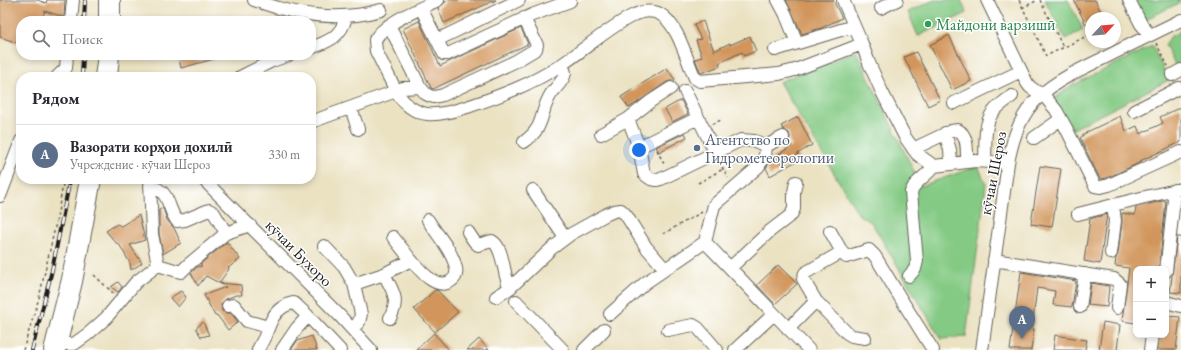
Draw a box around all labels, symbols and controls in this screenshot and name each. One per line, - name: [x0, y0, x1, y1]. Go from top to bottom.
- north arrow: [1085, 12, 1121, 48]
- place label: Майдони варзишӣ: [936, 14, 1056, 35]
- search box: [16, 16, 316, 60]
- marker: Майдони варзишӣ: [923, 19, 933, 29]
- icon: search: [30, 27, 52, 49]
- text: Поиск: [62, 29, 103, 48]
- text: Рядом: [32, 87, 80, 109]
- place label: Агентство по Гидрометеорологии: [704, 129, 835, 168]
- street label: кӯчаи Шероз: [975, 129, 1011, 217]
- text: Вазорати корҳои дохилӣ: [70, 137, 233, 156]
- your location: [629, 140, 649, 160]
- marker: Агентство по Гидрометеорологии: [692, 143, 702, 153]
- text: A: [40, 146, 50, 163]
- text: 330 m: [269, 146, 300, 163]
- text: Учреждение · кӯчаи Шероз: [70, 156, 210, 173]
- street label: кӯчаи Бухоро: [261, 215, 337, 291]
- map controls: [1133, 266, 1169, 338]
- button: +: [1133, 266, 1169, 302]
- button: −: [1133, 302, 1169, 338]
- pin: A: [1009, 306, 1035, 339]

